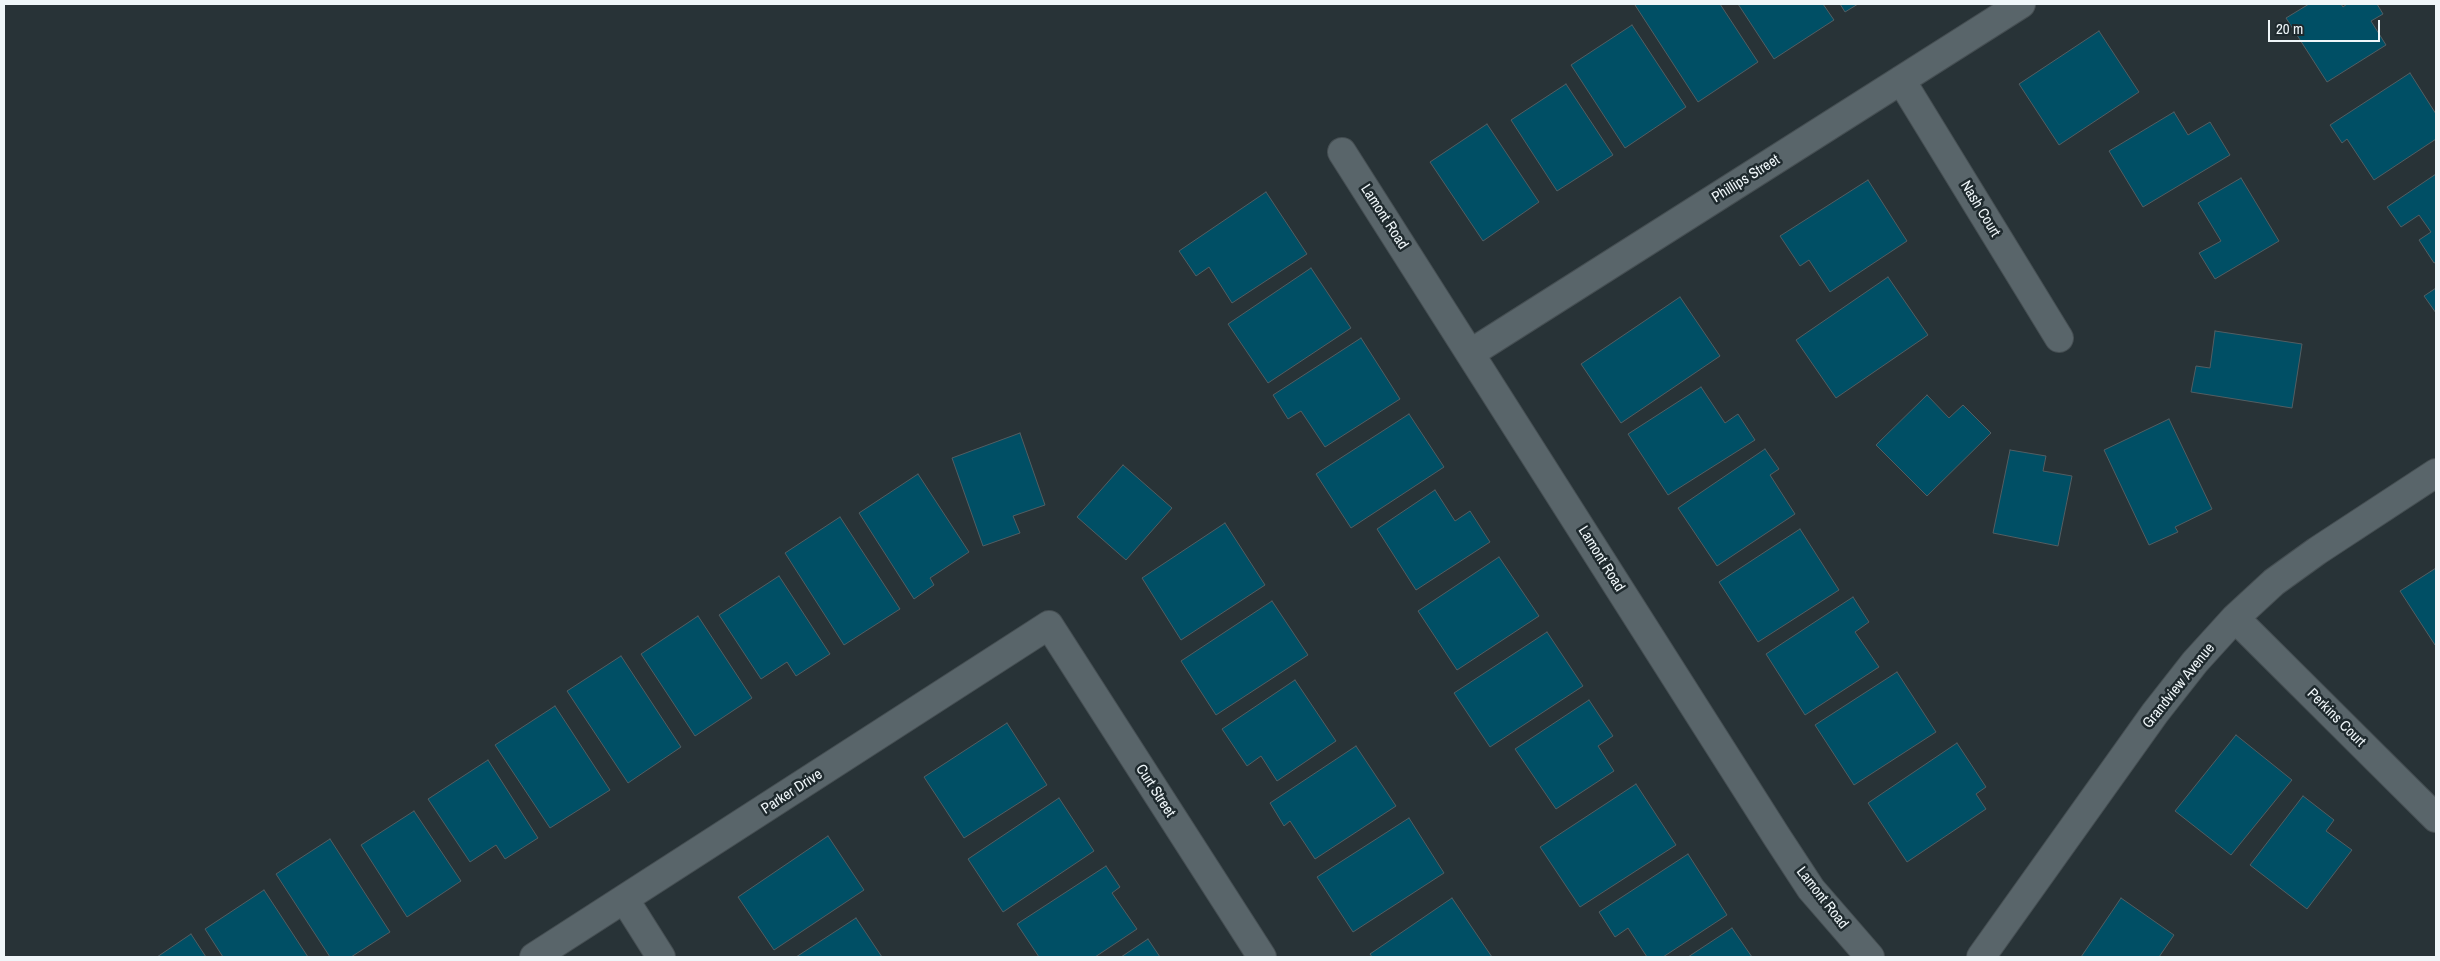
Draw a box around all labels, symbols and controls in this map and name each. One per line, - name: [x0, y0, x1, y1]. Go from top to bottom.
- scale bar: [2270, 10, 2382, 42]
- text: 20 m: [2276, 18, 2303, 39]
- street label: Phillips Street: [1709, 151, 1783, 207]
- street label: Nash Court: [1956, 178, 2004, 240]
- street label: Lamont Road: [1356, 181, 1412, 253]
- street label: Lamont Road: [1574, 523, 1628, 595]
- street label: Grandview Avenue: [2139, 640, 2219, 732]
- street label: Perkins Court: [2303, 685, 2369, 751]
- street label: Curt Street: [1131, 761, 1179, 821]
- street label: Parker Drive: [758, 766, 826, 818]
- street label: Lamont Road: [1792, 863, 1852, 933]

